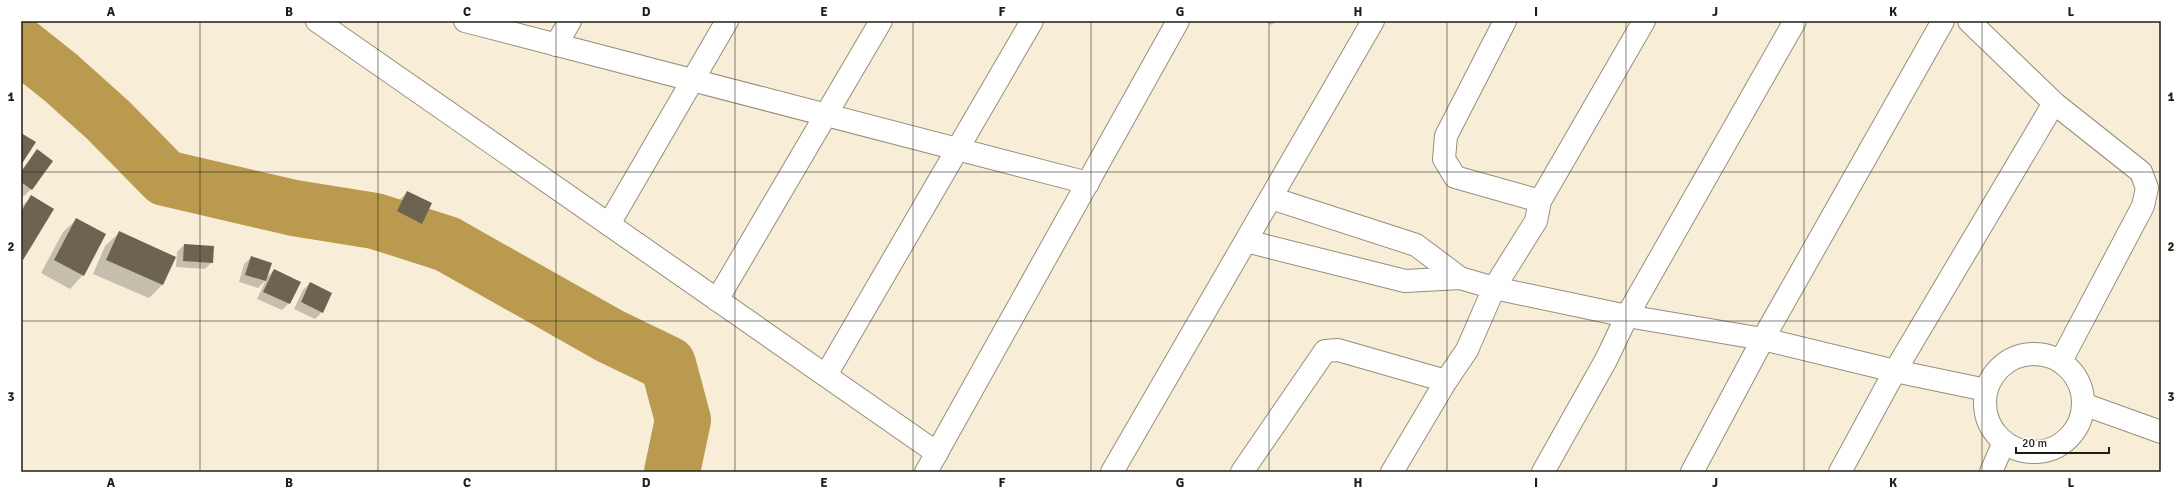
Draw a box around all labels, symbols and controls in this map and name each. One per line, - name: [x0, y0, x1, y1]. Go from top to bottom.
- text: A: [107, 4, 116, 20]
- text: B: [285, 4, 293, 20]
- text: C: [463, 4, 471, 20]
- text: D: [642, 4, 651, 20]
- text: E: [820, 4, 828, 20]
- text: F: [999, 4, 1006, 20]
- text: G: [1176, 4, 1184, 20]
- text: H: [1354, 4, 1362, 20]
- text: I: [1534, 4, 1538, 20]
- text: J: [1712, 4, 1718, 20]
- text: K: [1889, 4, 1897, 20]
- text: L: [2068, 4, 2075, 20]
- text: 1: [7, 89, 15, 105]
- text: 1: [2167, 89, 2175, 105]
- text: 2: [7, 239, 15, 255]
- text: 2: [2167, 239, 2175, 255]
- text: 3: [7, 389, 15, 405]
- text: 3: [2167, 389, 2175, 405]
- scale bar: [2016, 429, 2109, 455]
- text: 20 m: [2022, 436, 2047, 451]
- text: A: [107, 475, 116, 491]
- text: B: [285, 475, 293, 491]
- text: C: [463, 475, 471, 491]
- text: D: [642, 475, 651, 491]
- text: E: [820, 475, 828, 491]
- text: F: [999, 475, 1006, 491]
- text: G: [1176, 475, 1184, 491]
- text: H: [1354, 475, 1362, 491]
- text: I: [1534, 475, 1538, 491]
- text: J: [1712, 475, 1718, 491]
- text: K: [1889, 475, 1897, 491]
- text: L: [2068, 475, 2075, 491]

